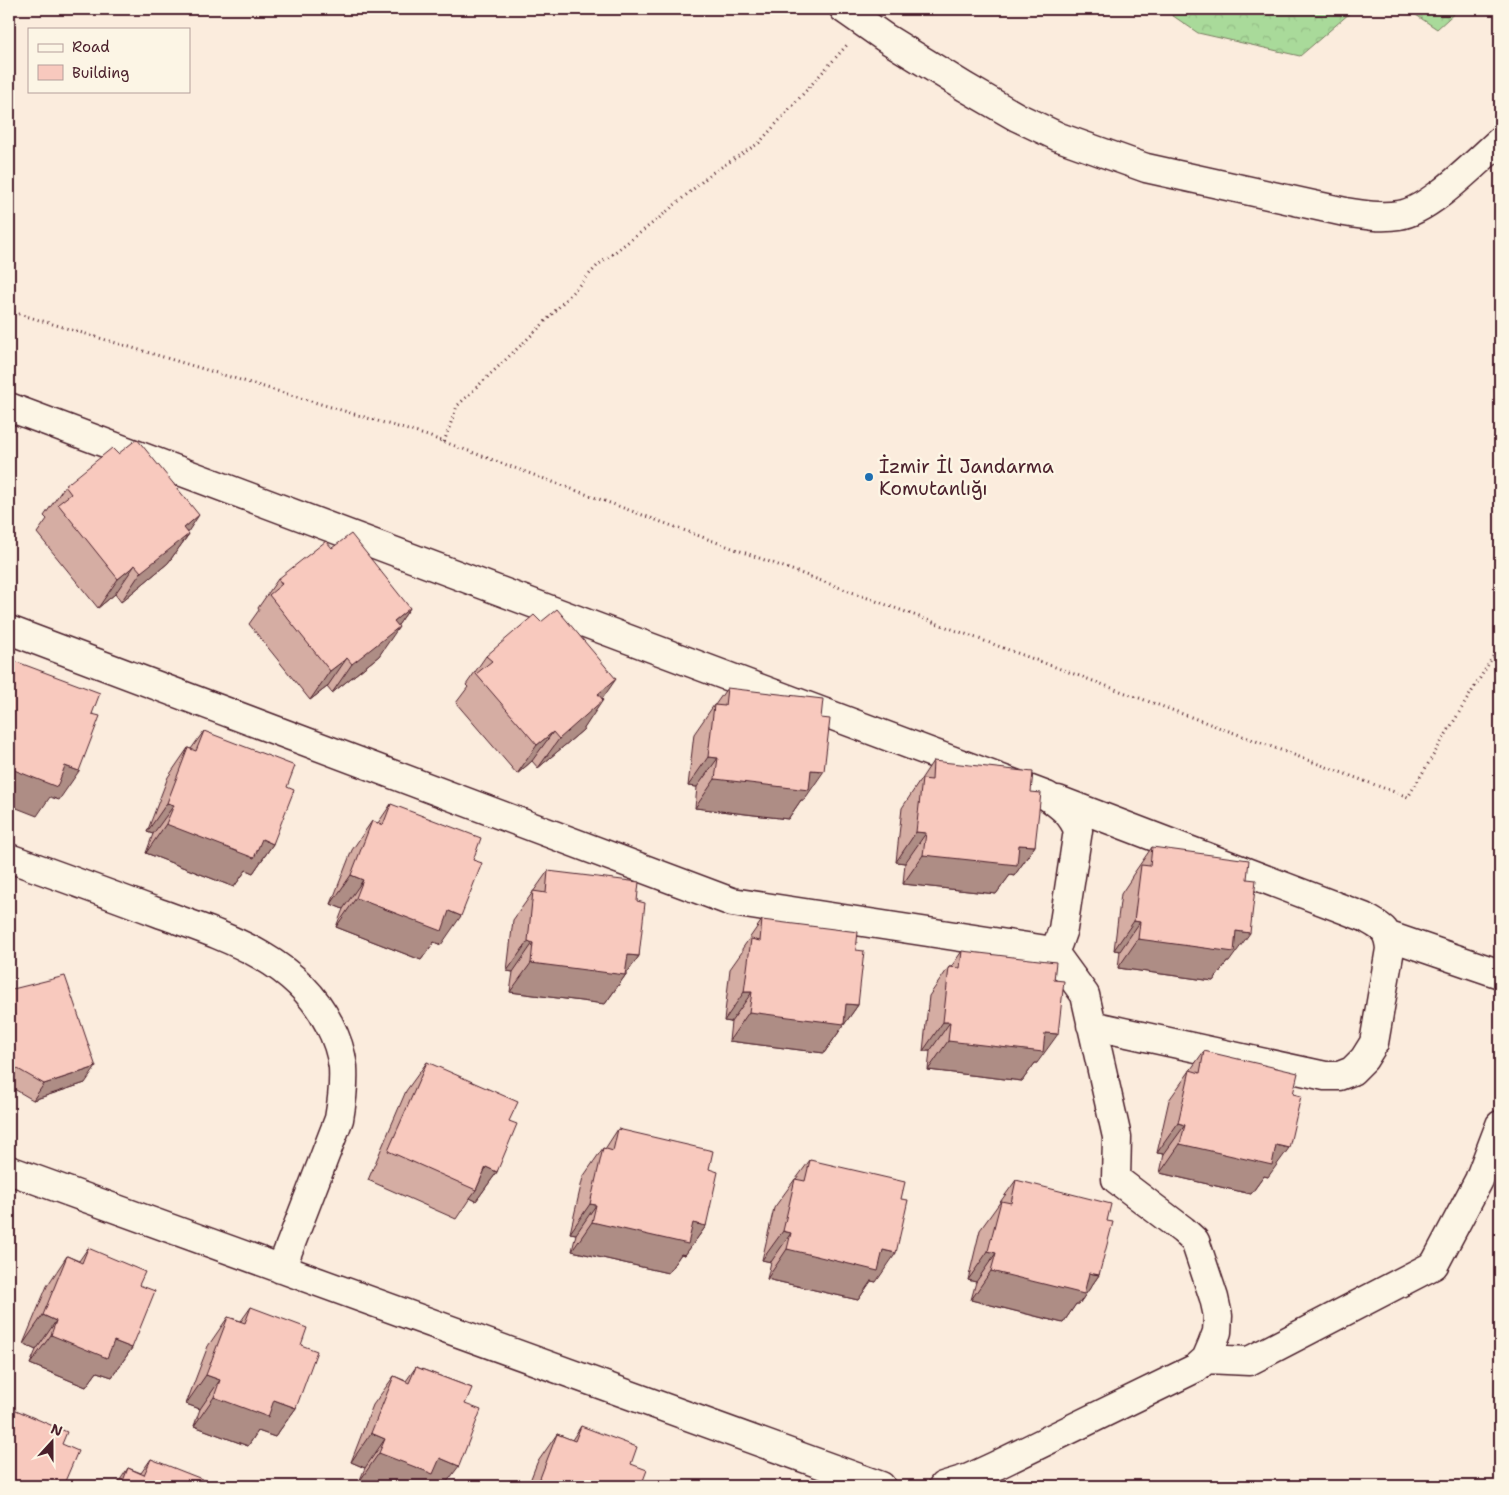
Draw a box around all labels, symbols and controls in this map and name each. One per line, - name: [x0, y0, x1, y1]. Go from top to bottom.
- legend: [28, 28, 190, 92]
- text: Road: [72, 37, 110, 57]
- text: Building: [72, 63, 129, 83]
- place label: İzmir İl Jandarma Komutanlığı: [879, 454, 1054, 501]
- marker: İzmir İl Jandarma Komutanlığı: [863, 471, 875, 483]
- north arrow: [28, 1418, 78, 1468]
- text: N: [48, 1419, 65, 1440]

